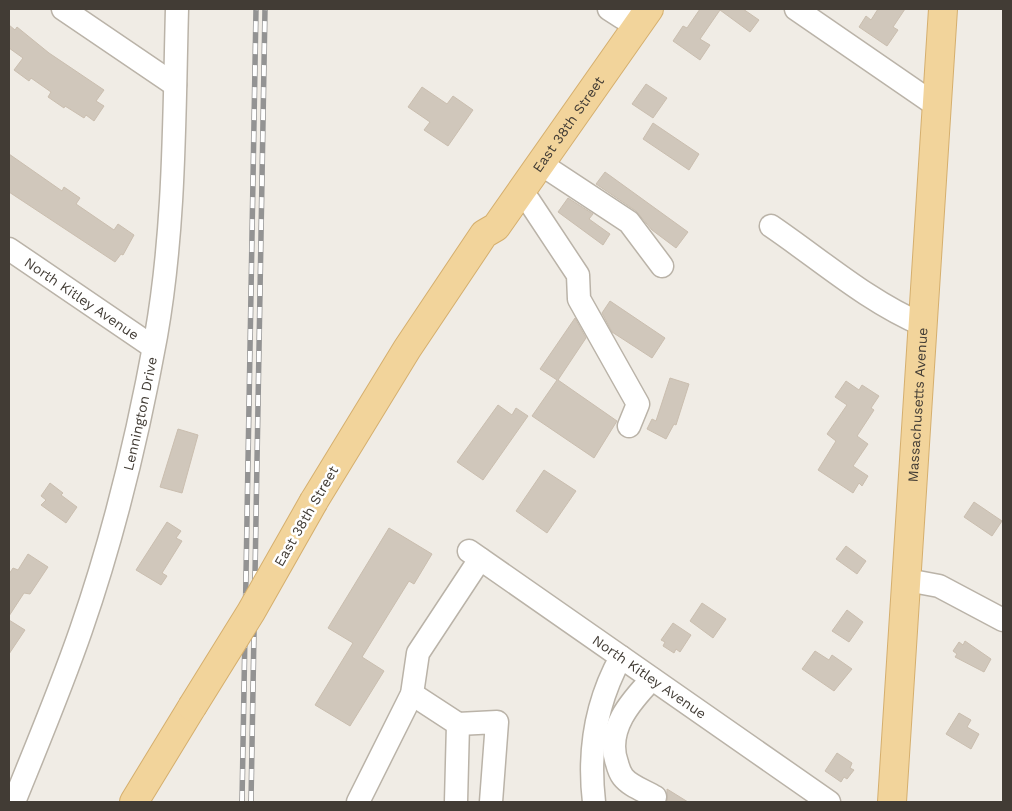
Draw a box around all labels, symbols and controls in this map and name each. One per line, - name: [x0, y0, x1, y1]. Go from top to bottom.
- street label: East 38th Street: [529, 73, 607, 175]
- street label: North Kitley Avenue: [22, 254, 142, 343]
- street label: Massachusetts Avenue: [905, 327, 930, 483]
- street label: Lennington Drive: [120, 355, 160, 472]
- street label: East 38th Street: [271, 463, 341, 569]
- street label: North Kitley Avenue: [590, 632, 709, 722]

